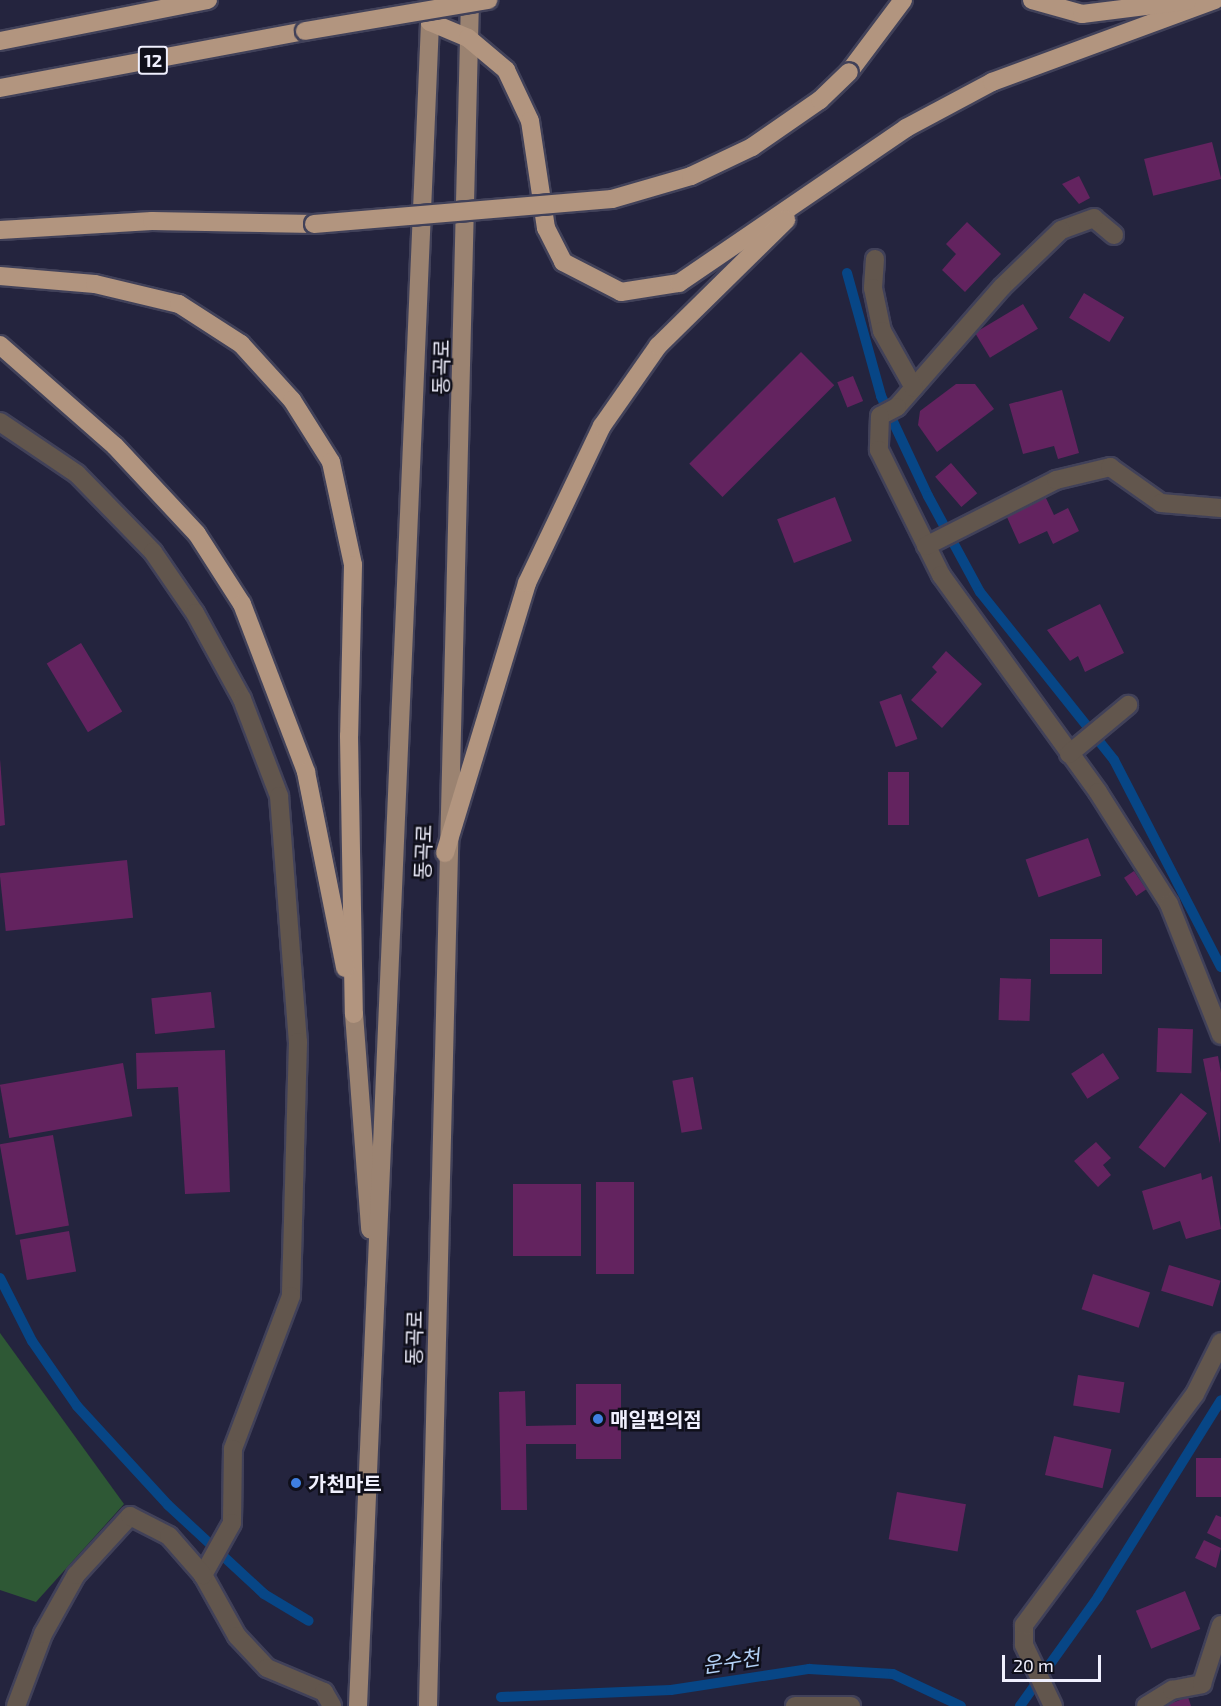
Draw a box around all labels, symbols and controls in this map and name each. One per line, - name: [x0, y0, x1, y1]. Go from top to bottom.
- road number: 12: [136, 45, 170, 75]
- street label: 동곡로: [429, 339, 453, 395]
- street label: 동곡로: [410, 824, 436, 880]
- street label: 동곡로: [402, 1310, 426, 1366]
- place label: 매일편의점: [610, 1407, 702, 1431]
- marker: 매일편의점: [591, 1412, 605, 1426]
- place label: 가천마트: [308, 1471, 382, 1495]
- marker: 가천마트: [289, 1476, 303, 1490]
- scale bar: [1005, 1643, 1104, 1681]
- water label: 운수천: [700, 1644, 762, 1678]
- text: 20 m: [1013, 1654, 1054, 1676]

